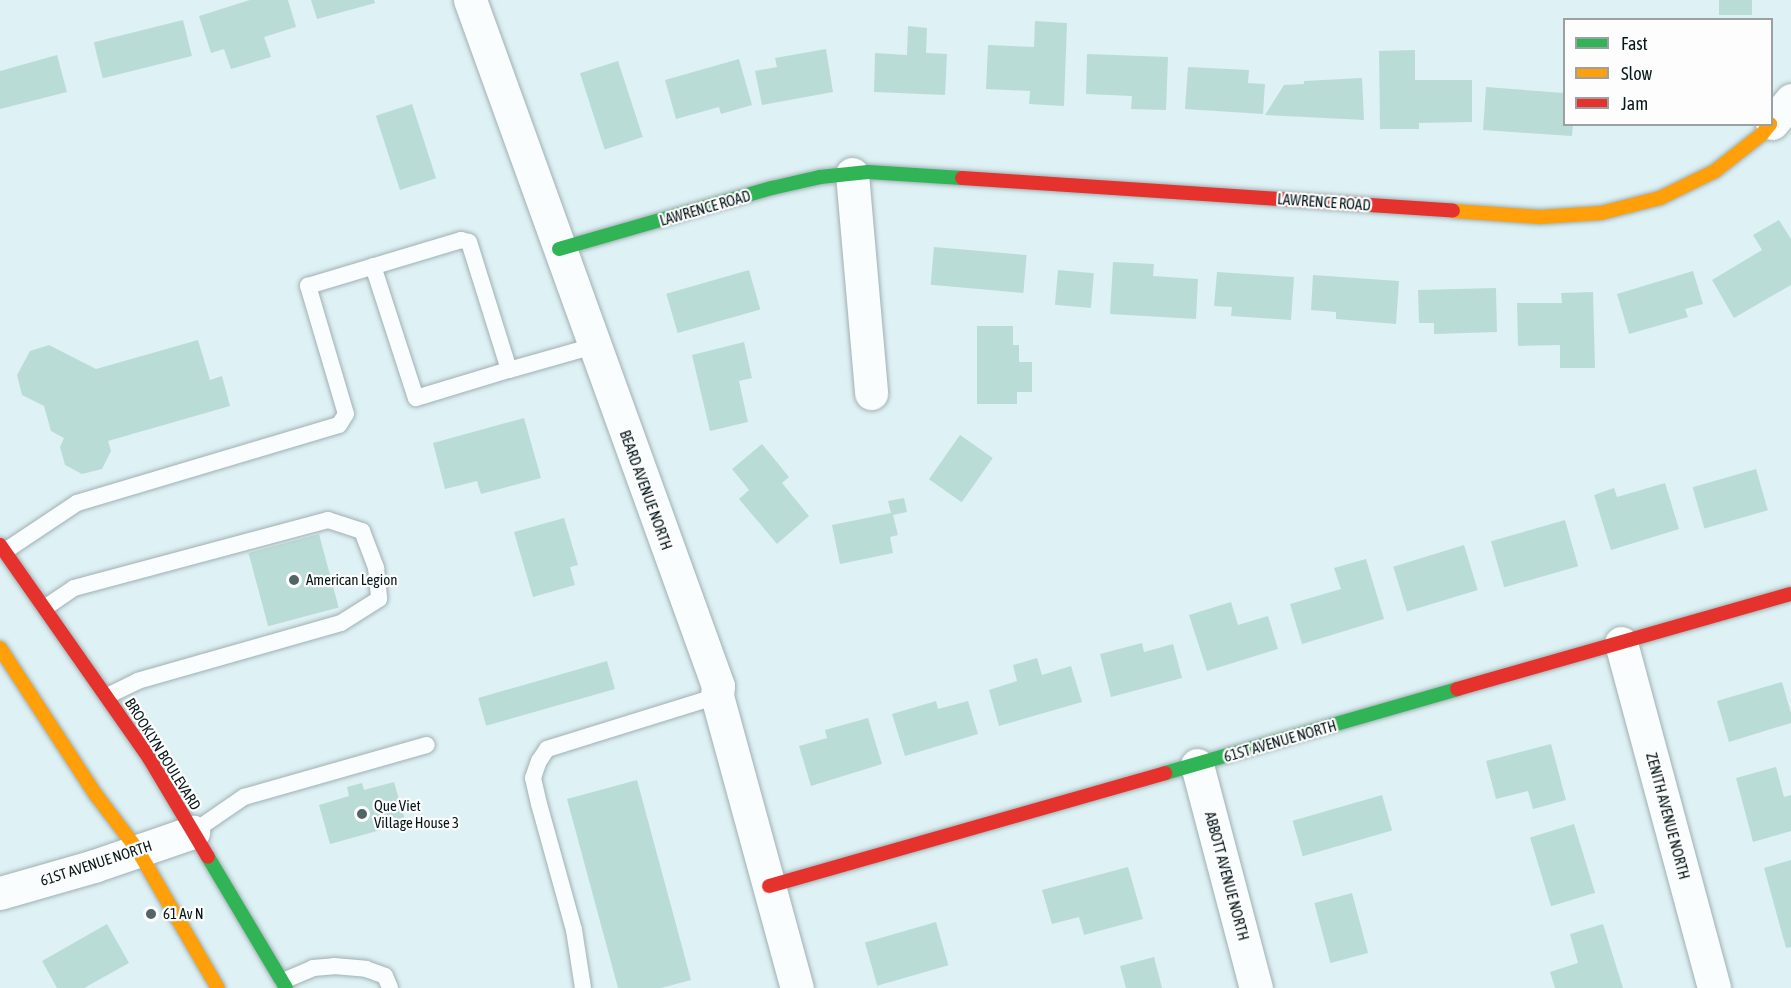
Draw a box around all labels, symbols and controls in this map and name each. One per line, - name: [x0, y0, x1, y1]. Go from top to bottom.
- legend: [1563, 18, 1773, 126]
- text: Fast: [1621, 33, 1648, 54]
- text: Slow: [1621, 63, 1652, 84]
- text: Jam: [1621, 93, 1648, 114]
- street label: LAWRENCE ROAD: [658, 186, 752, 230]
- street label: LAWRENCE ROAD: [1277, 190, 1371, 214]
- street label: BEARD AVENUE NORTH: [616, 428, 676, 552]
- place label: American Legion: [306, 571, 398, 589]
- marker: American Legion: [287, 573, 301, 587]
- street label: BROOKLYN BOULEVARD: [121, 695, 205, 813]
- street label: 61ST AVENUE NORTH: [1222, 716, 1338, 766]
- street label: ZENITH AVENUE NORTH: [1642, 751, 1694, 881]
- place label: Que Viet Village House 3: [374, 796, 459, 831]
- marker: Que Viet Village House 3: [355, 807, 369, 821]
- street label: ABBOTT AVENUE NORTH: [1201, 810, 1253, 942]
- street label: 61ST AVENUE NORTH: [38, 836, 154, 890]
- place label: 61 Av N: [163, 905, 204, 923]
- marker: 61 Av N: [144, 907, 158, 921]

